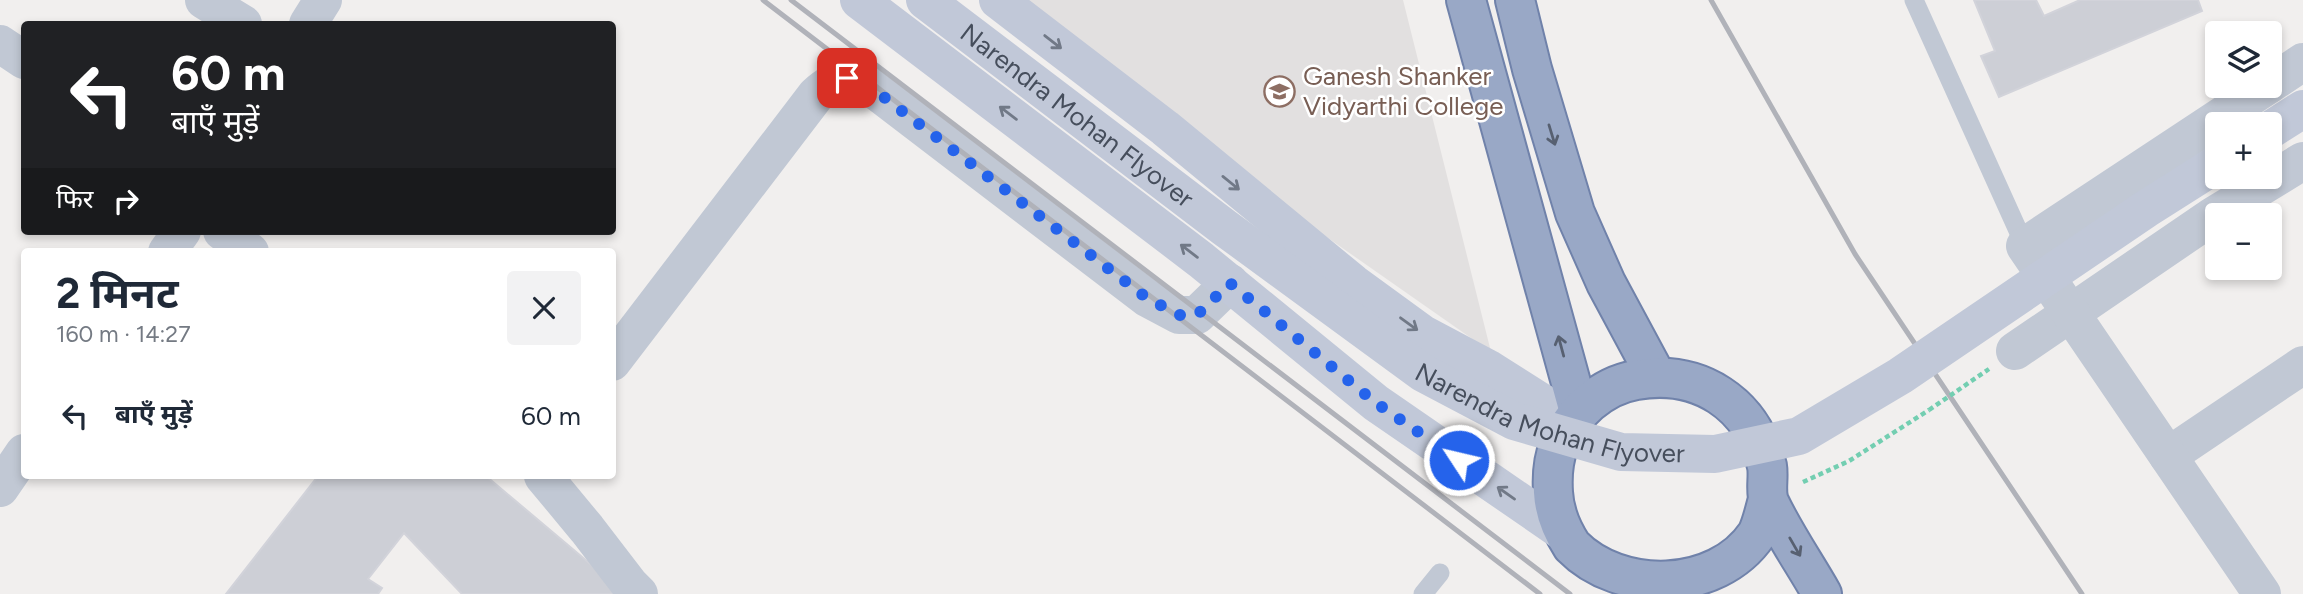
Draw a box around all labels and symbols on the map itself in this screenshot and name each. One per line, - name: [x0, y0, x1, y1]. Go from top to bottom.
- street label: Narendra Mohan Flyover: [954, 17, 1200, 215]
- one-way arrow: [1043, 34, 1061, 49]
- pin: [817, 48, 877, 108]
- place label: Ganesh Shanker Vidyarthi College: [1303, 60, 1503, 122]
- school or university icon: Ganesh Shanker Vidyarthi College: [1263, 74, 1297, 108]
- one-way arrow: [999, 106, 1018, 121]
- one-way arrow: [1546, 123, 1559, 145]
- one-way arrow: [1222, 175, 1240, 190]
- one-way arrow: [1181, 243, 1199, 258]
- one-way arrow: [1399, 317, 1418, 331]
- one-way arrow: [1554, 336, 1567, 358]
- street label: Narendra Mohan Flyover: [1410, 356, 1685, 469]
- position arrow: [1422, 423, 1496, 497]
- one-way arrow: [1497, 486, 1516, 500]
- one-way arrow: [1788, 536, 1802, 556]

